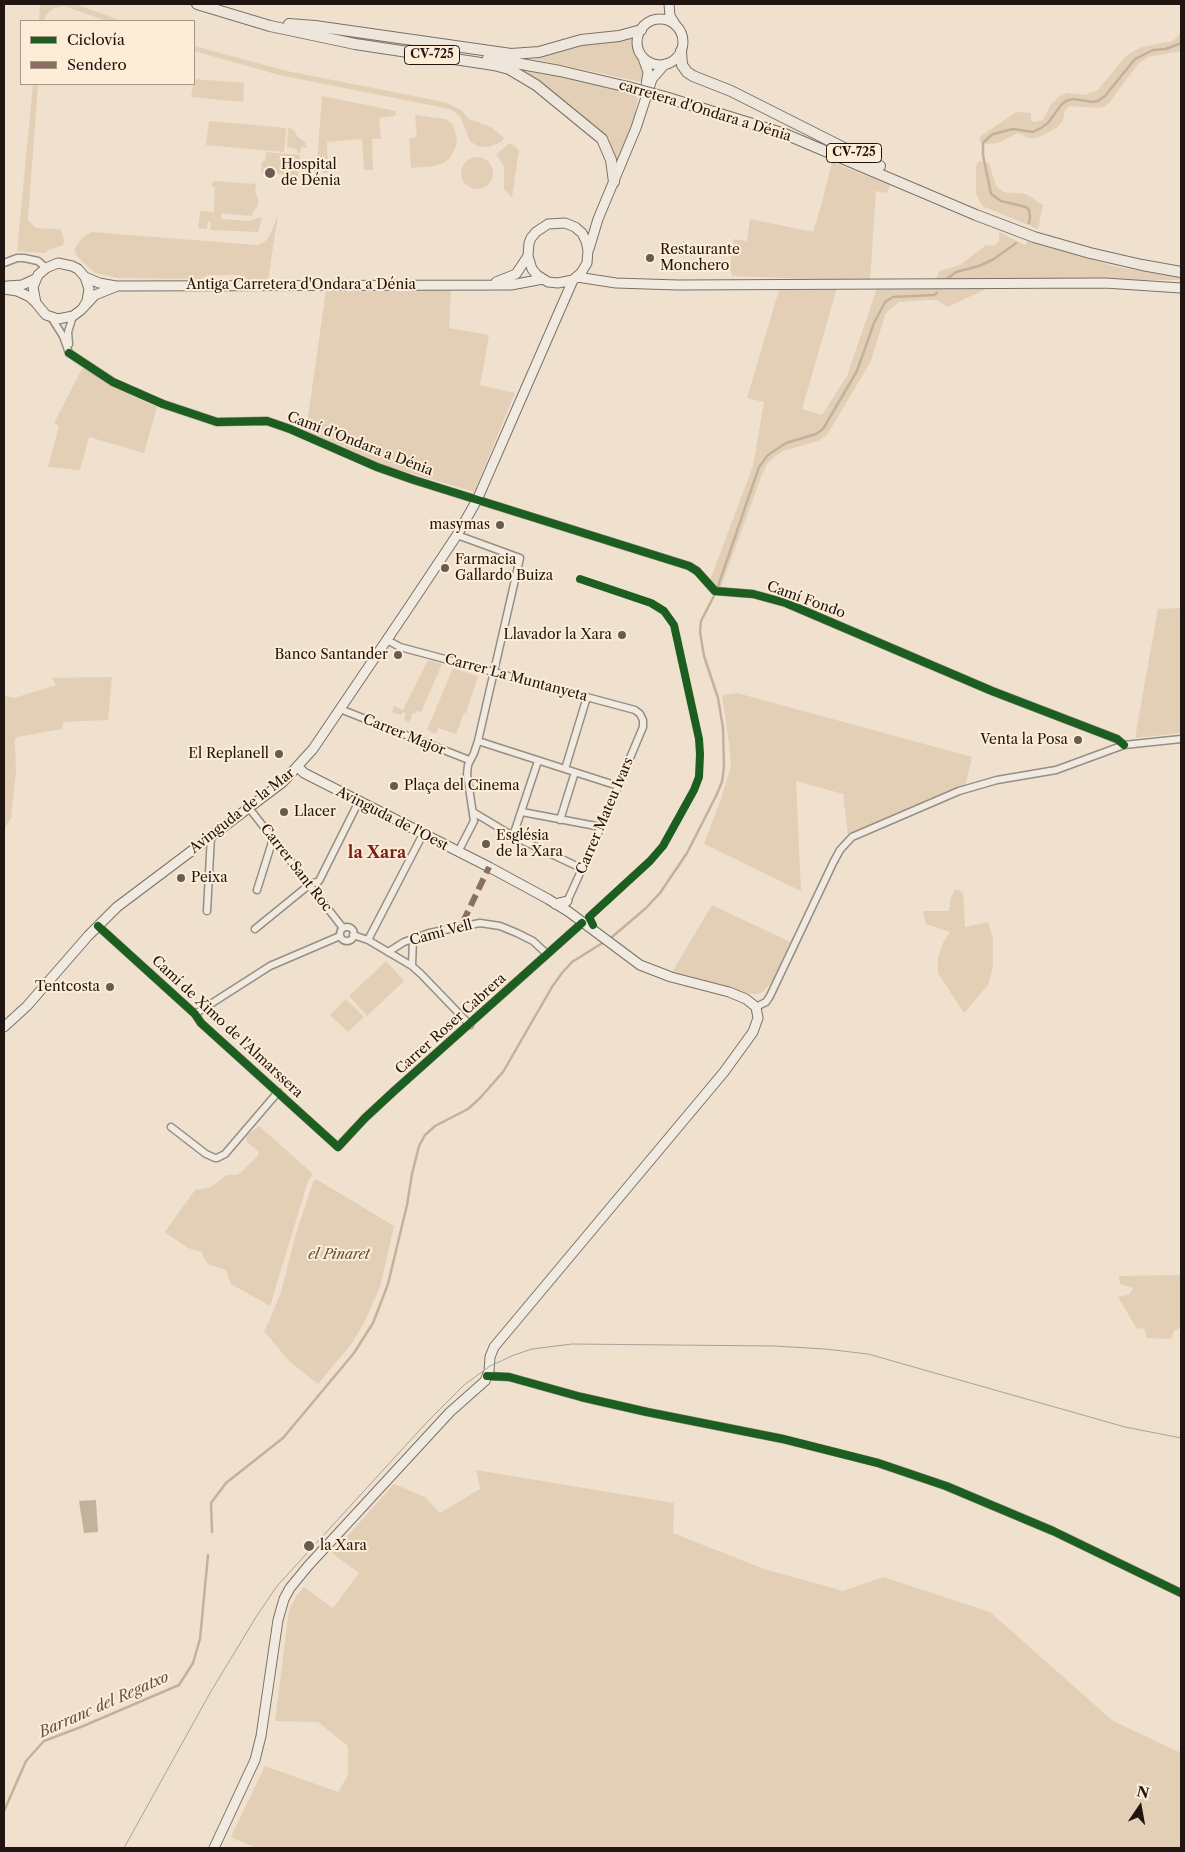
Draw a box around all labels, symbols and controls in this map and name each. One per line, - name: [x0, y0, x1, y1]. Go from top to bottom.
- legend: [20, 20, 195, 85]
- text: Ciclovía: [67, 30, 125, 49]
- road number: CV-725: [404, 46, 460, 64]
- text: Sendero: [67, 55, 127, 74]
- street label: carretera d'Ondara a Dénia: [617, 77, 793, 145]
- road number: CV-725: [826, 144, 882, 162]
- place label: Hospital de Dénia: [281, 157, 341, 190]
- marker: Hospital de Dénia: [263, 166, 277, 180]
- place label: Restaurante Monchero: [660, 242, 740, 274]
- marker: Restaurante Monchero: [644, 252, 656, 264]
- street label: Antiga Carretera d'Ondara a Dénia: [186, 277, 416, 293]
- street label: Camí d’Ondara a Dénia: [285, 408, 435, 480]
- place label: masymas: [429, 517, 490, 533]
- marker: masymas: [494, 519, 506, 531]
- place label: Farmacia Gallardo Buiza: [455, 552, 553, 584]
- marker: Farmacia Gallardo Buiza: [439, 562, 451, 574]
- street label: Camí Fondo: [765, 578, 847, 622]
- place label: Llavador la Xara: [503, 627, 612, 643]
- marker: Llavador la Xara: [616, 629, 628, 641]
- place label: Banco Santander: [275, 647, 388, 663]
- marker: Banco Santander: [392, 649, 404, 661]
- street label: Carrer La Muntanyeta: [443, 651, 589, 705]
- street label: Carrer Major: [360, 711, 448, 759]
- place label: Venta la Posa: [980, 732, 1068, 748]
- marker: Venta la Posa: [1072, 734, 1084, 746]
- place label: El Replanell: [188, 746, 269, 762]
- marker: El Replanell: [273, 748, 285, 760]
- street label: Carrer Mateu Ivars: [573, 755, 637, 877]
- street label: Avinguda de la Mar: [186, 765, 298, 857]
- place label: Plaça del Cinema: [404, 778, 520, 794]
- marker: Plaça del Cinema: [388, 780, 400, 792]
- street label: Avinguda de l'Oest: [333, 783, 451, 855]
- place label: Llacer: [294, 804, 336, 820]
- marker: Llacer: [278, 806, 290, 818]
- street label: Carrer Sant Roc: [257, 821, 335, 915]
- place label: Església de la Xara: [496, 828, 563, 860]
- marker: Església de la Xara: [480, 838, 492, 850]
- district label: la Xara: [348, 843, 406, 863]
- place label: Peixa: [191, 870, 228, 886]
- marker: Peixa: [175, 872, 187, 884]
- street label: Camí Vell: [408, 917, 474, 949]
- street label: Camí de Ximo de l'Almarssera: [148, 953, 306, 1101]
- street label: Carrer Roser Cabrera: [392, 970, 510, 1078]
- place label: Tentcosta: [35, 979, 100, 995]
- marker: Tentcosta: [104, 981, 116, 993]
- park label: el Pinaret: [308, 1247, 370, 1263]
- place label: la Xara: [320, 1538, 367, 1554]
- marker: la Xara: [302, 1539, 316, 1553]
- water label: Barranc del Regatxo: [36, 1668, 172, 1742]
- north arrow: [1115, 1782, 1165, 1832]
- text: N: [1135, 1782, 1151, 1802]

